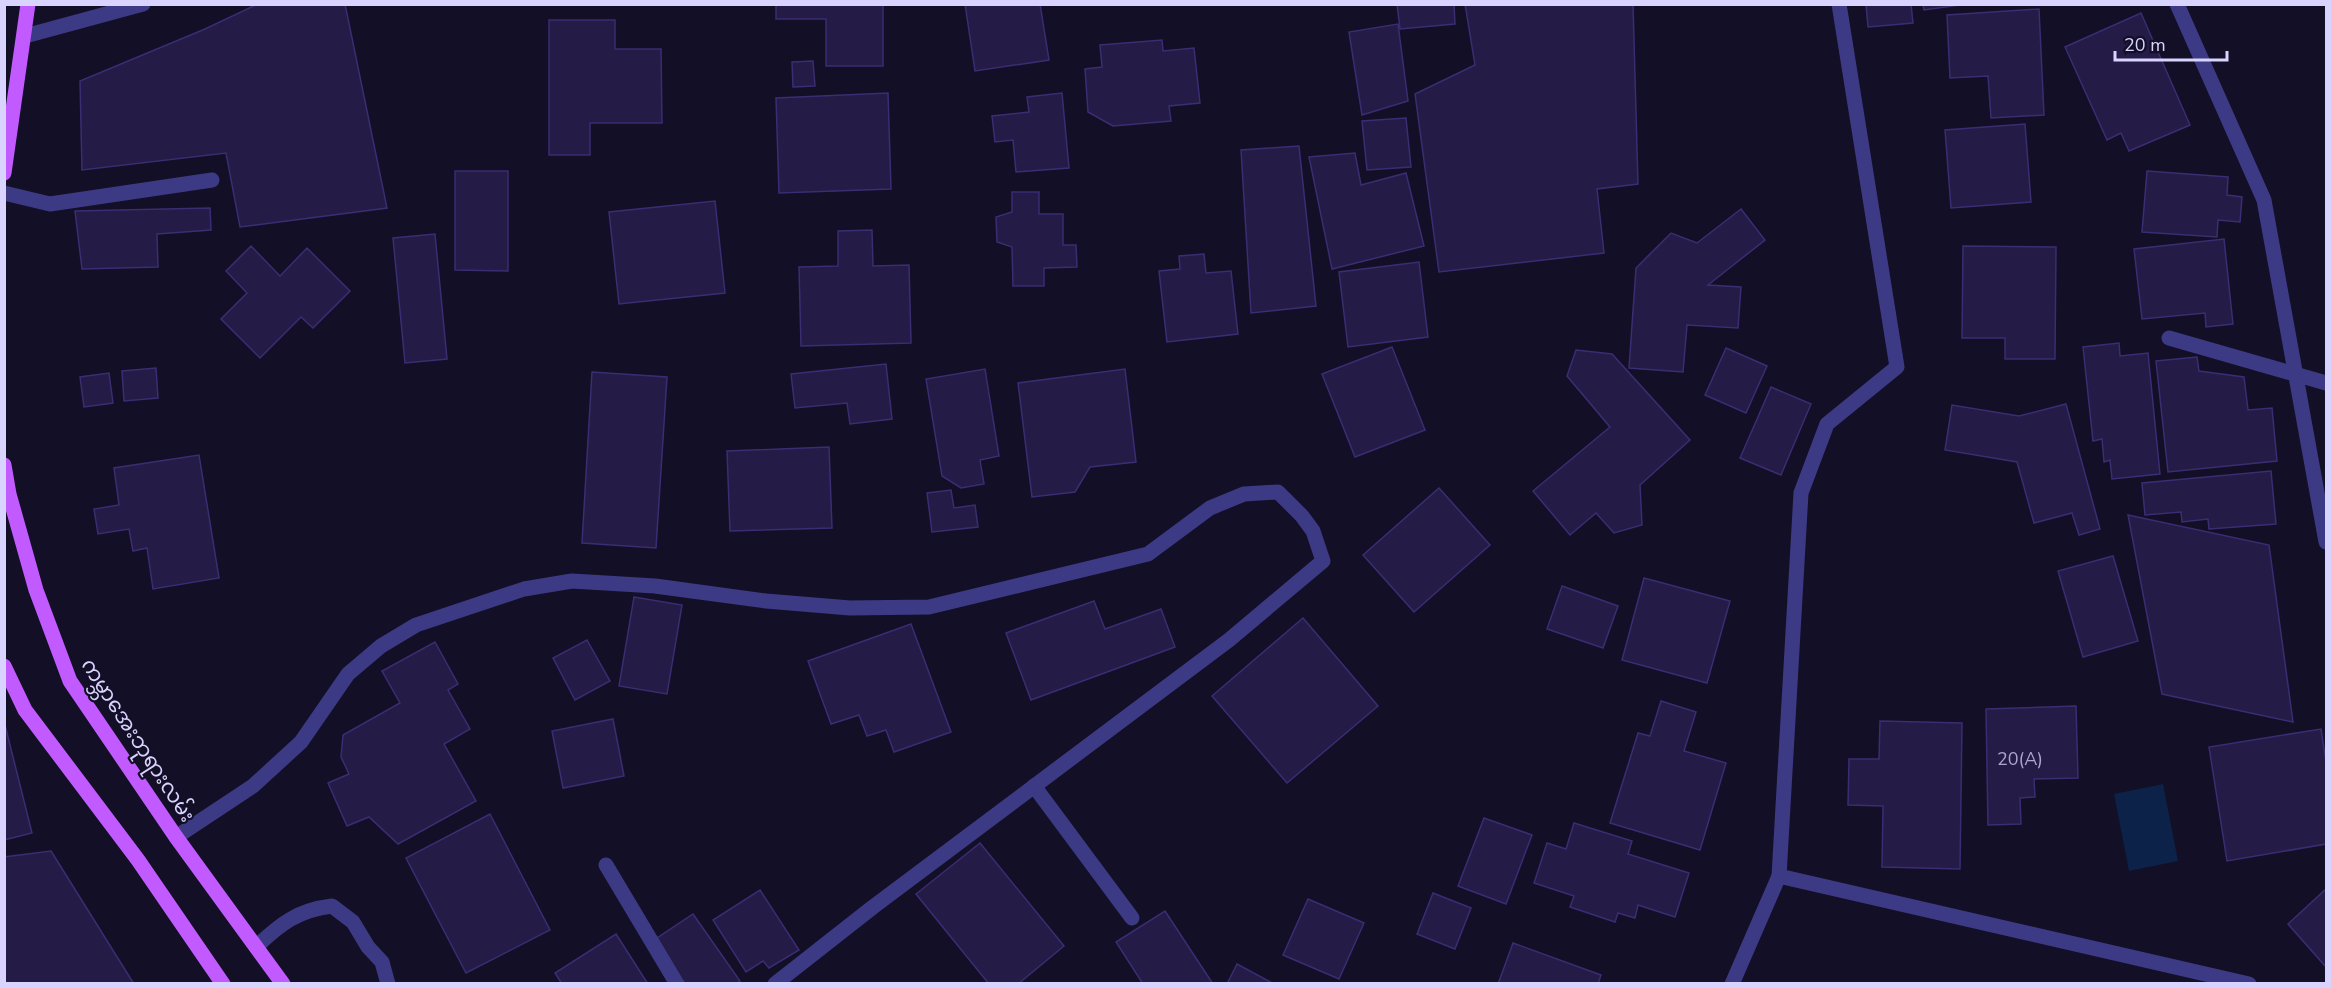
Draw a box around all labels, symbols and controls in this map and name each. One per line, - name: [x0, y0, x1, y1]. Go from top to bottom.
- scale bar: [2115, 24, 2228, 62]
- text: 20 m: [2124, 33, 2166, 57]
- street label: ကမ္ဘာအေးဘုရားလမ်း: [72, 652, 203, 829]
- house number: 20(A): [1997, 747, 2043, 771]

